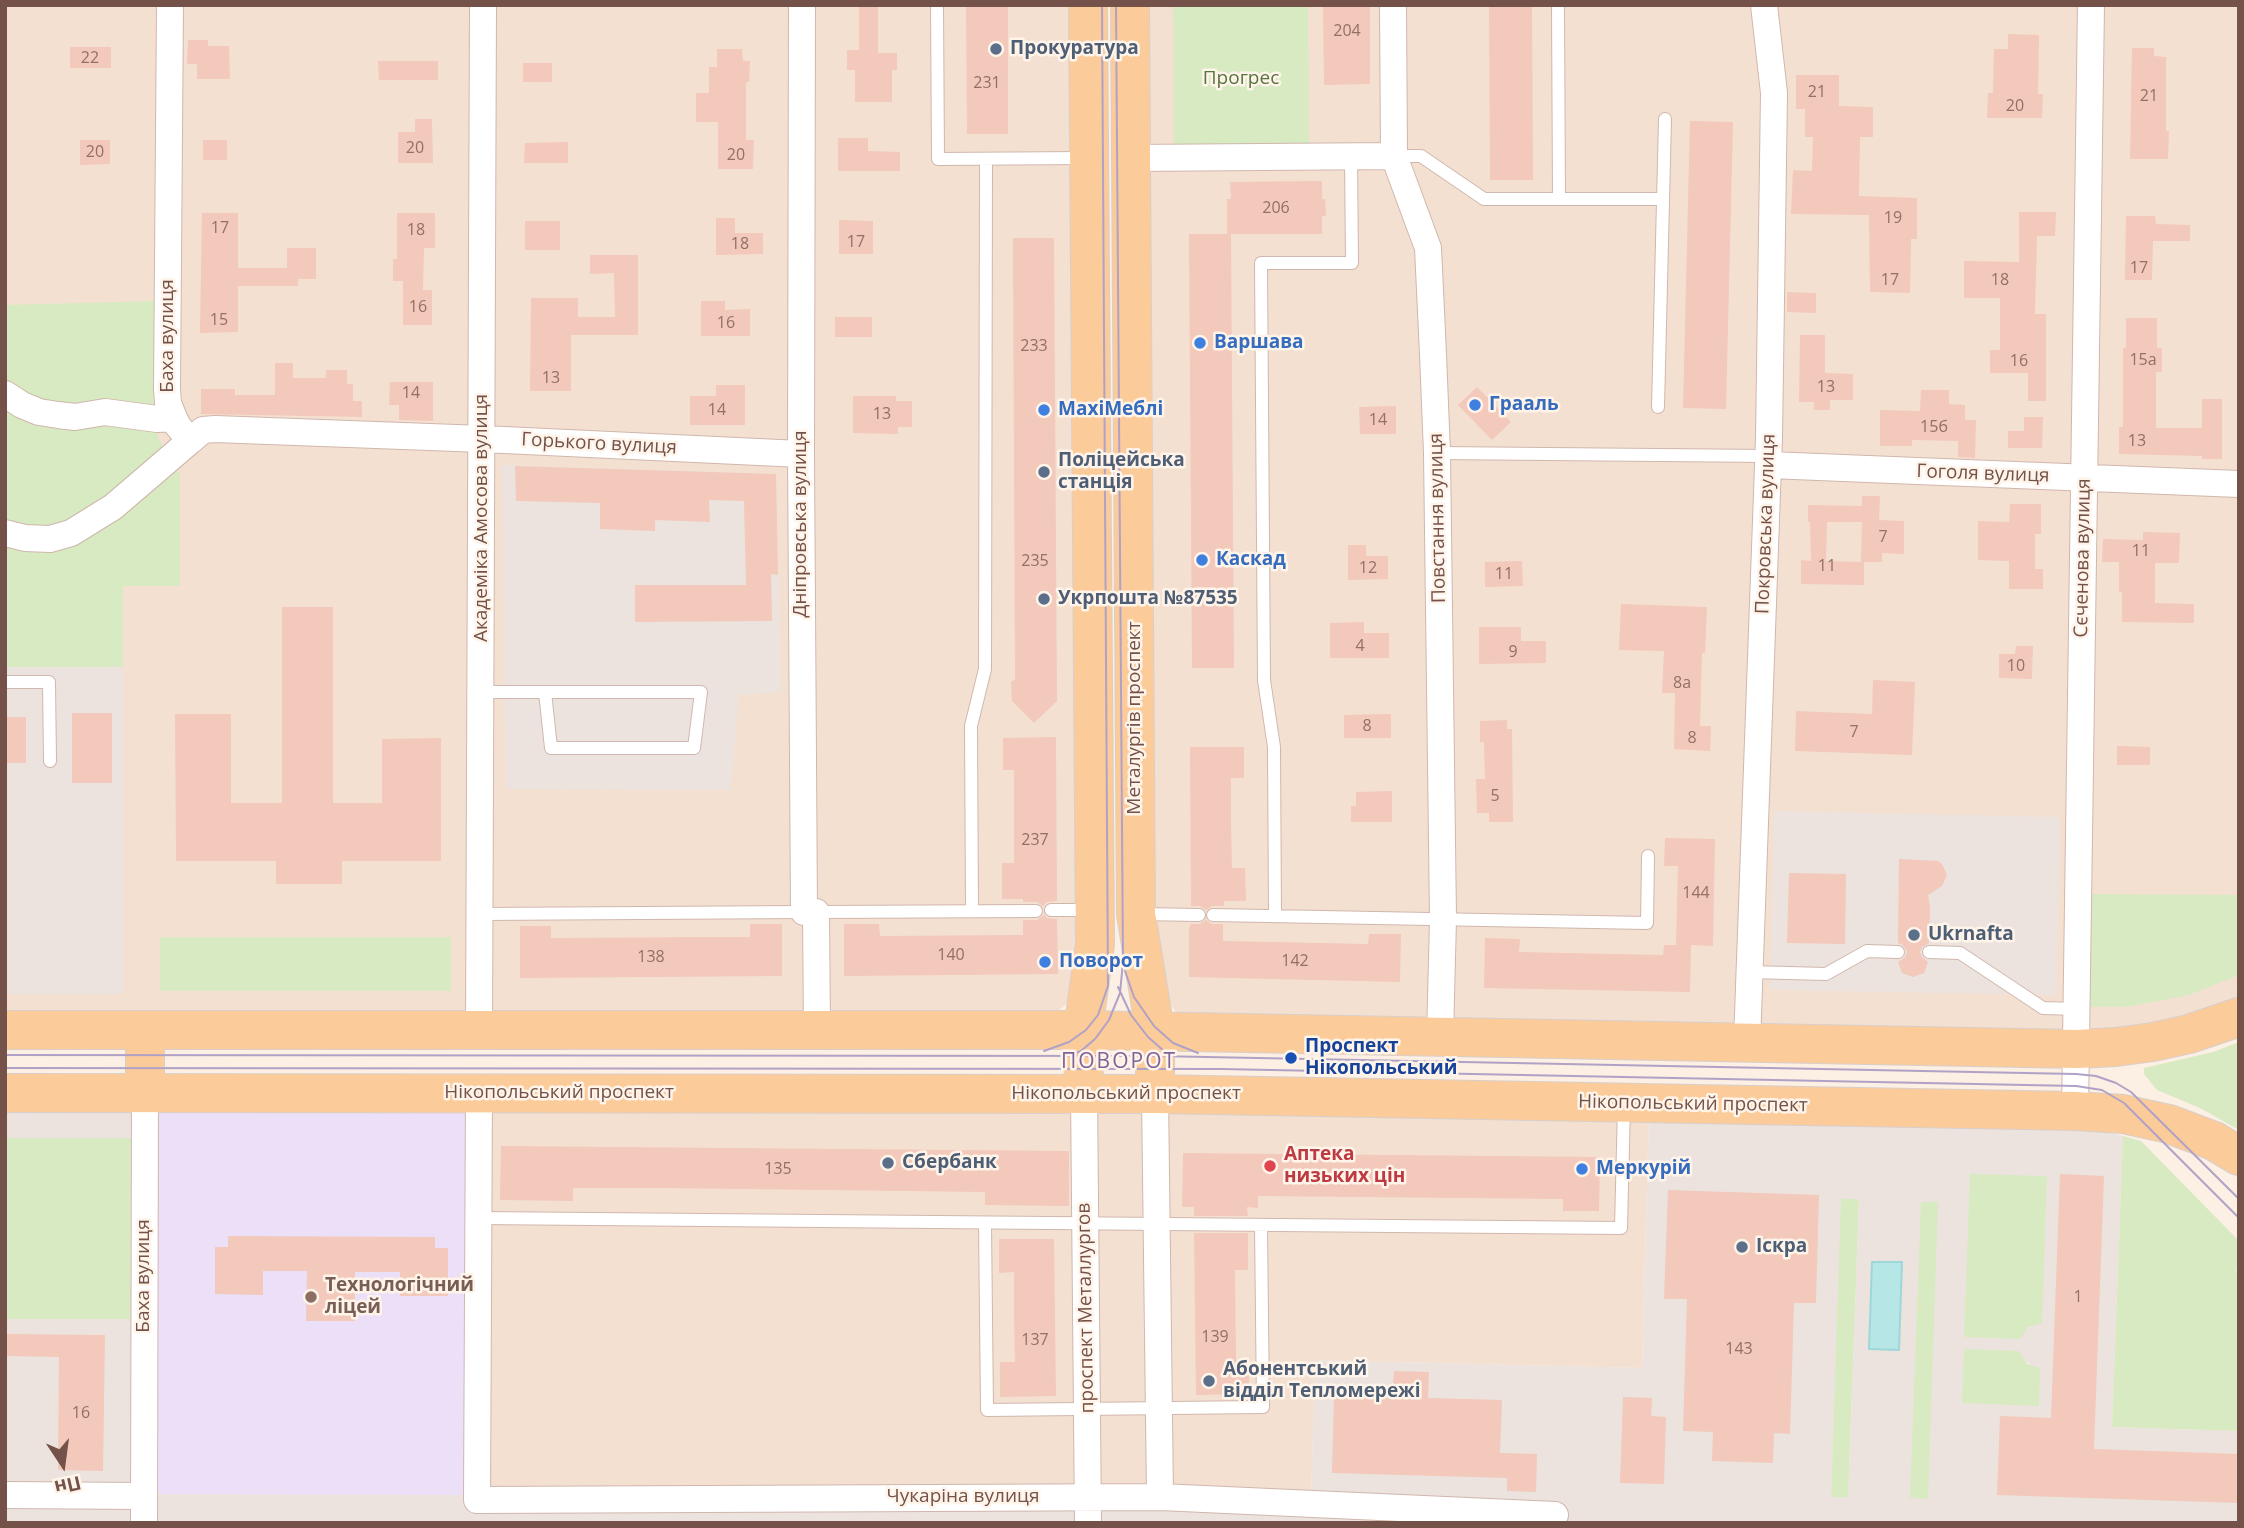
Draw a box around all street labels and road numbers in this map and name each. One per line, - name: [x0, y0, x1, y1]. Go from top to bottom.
- street label: Баха вулиця: [157, 279, 179, 393]
- street label: Академіка Амосова вулиця: [471, 394, 493, 642]
- street label: Горького вулиця: [521, 429, 677, 459]
- street label: Дніпровська вулиця: [790, 431, 812, 617]
- street label: Повстання вулиця: [1425, 433, 1451, 603]
- street label: Покровська вулиця: [1751, 433, 1781, 615]
- street label: Гоголя вулиця: [1916, 460, 2050, 488]
- street label: Сєченова вулиця: [2070, 478, 2096, 638]
- street label: Металургів проспект: [1124, 621, 1146, 815]
- street label: Нікопольський проспект: [444, 1082, 674, 1104]
- street label: Нікопольський проспект: [1011, 1083, 1241, 1105]
- street label: Нікопольський проспект: [1578, 1091, 1808, 1117]
- street label: проспект Металлургов: [1073, 1202, 1099, 1414]
- street label: Баха вулиця: [133, 1219, 155, 1333]
- street label: Чукаріна вулиця: [887, 1486, 1039, 1508]

